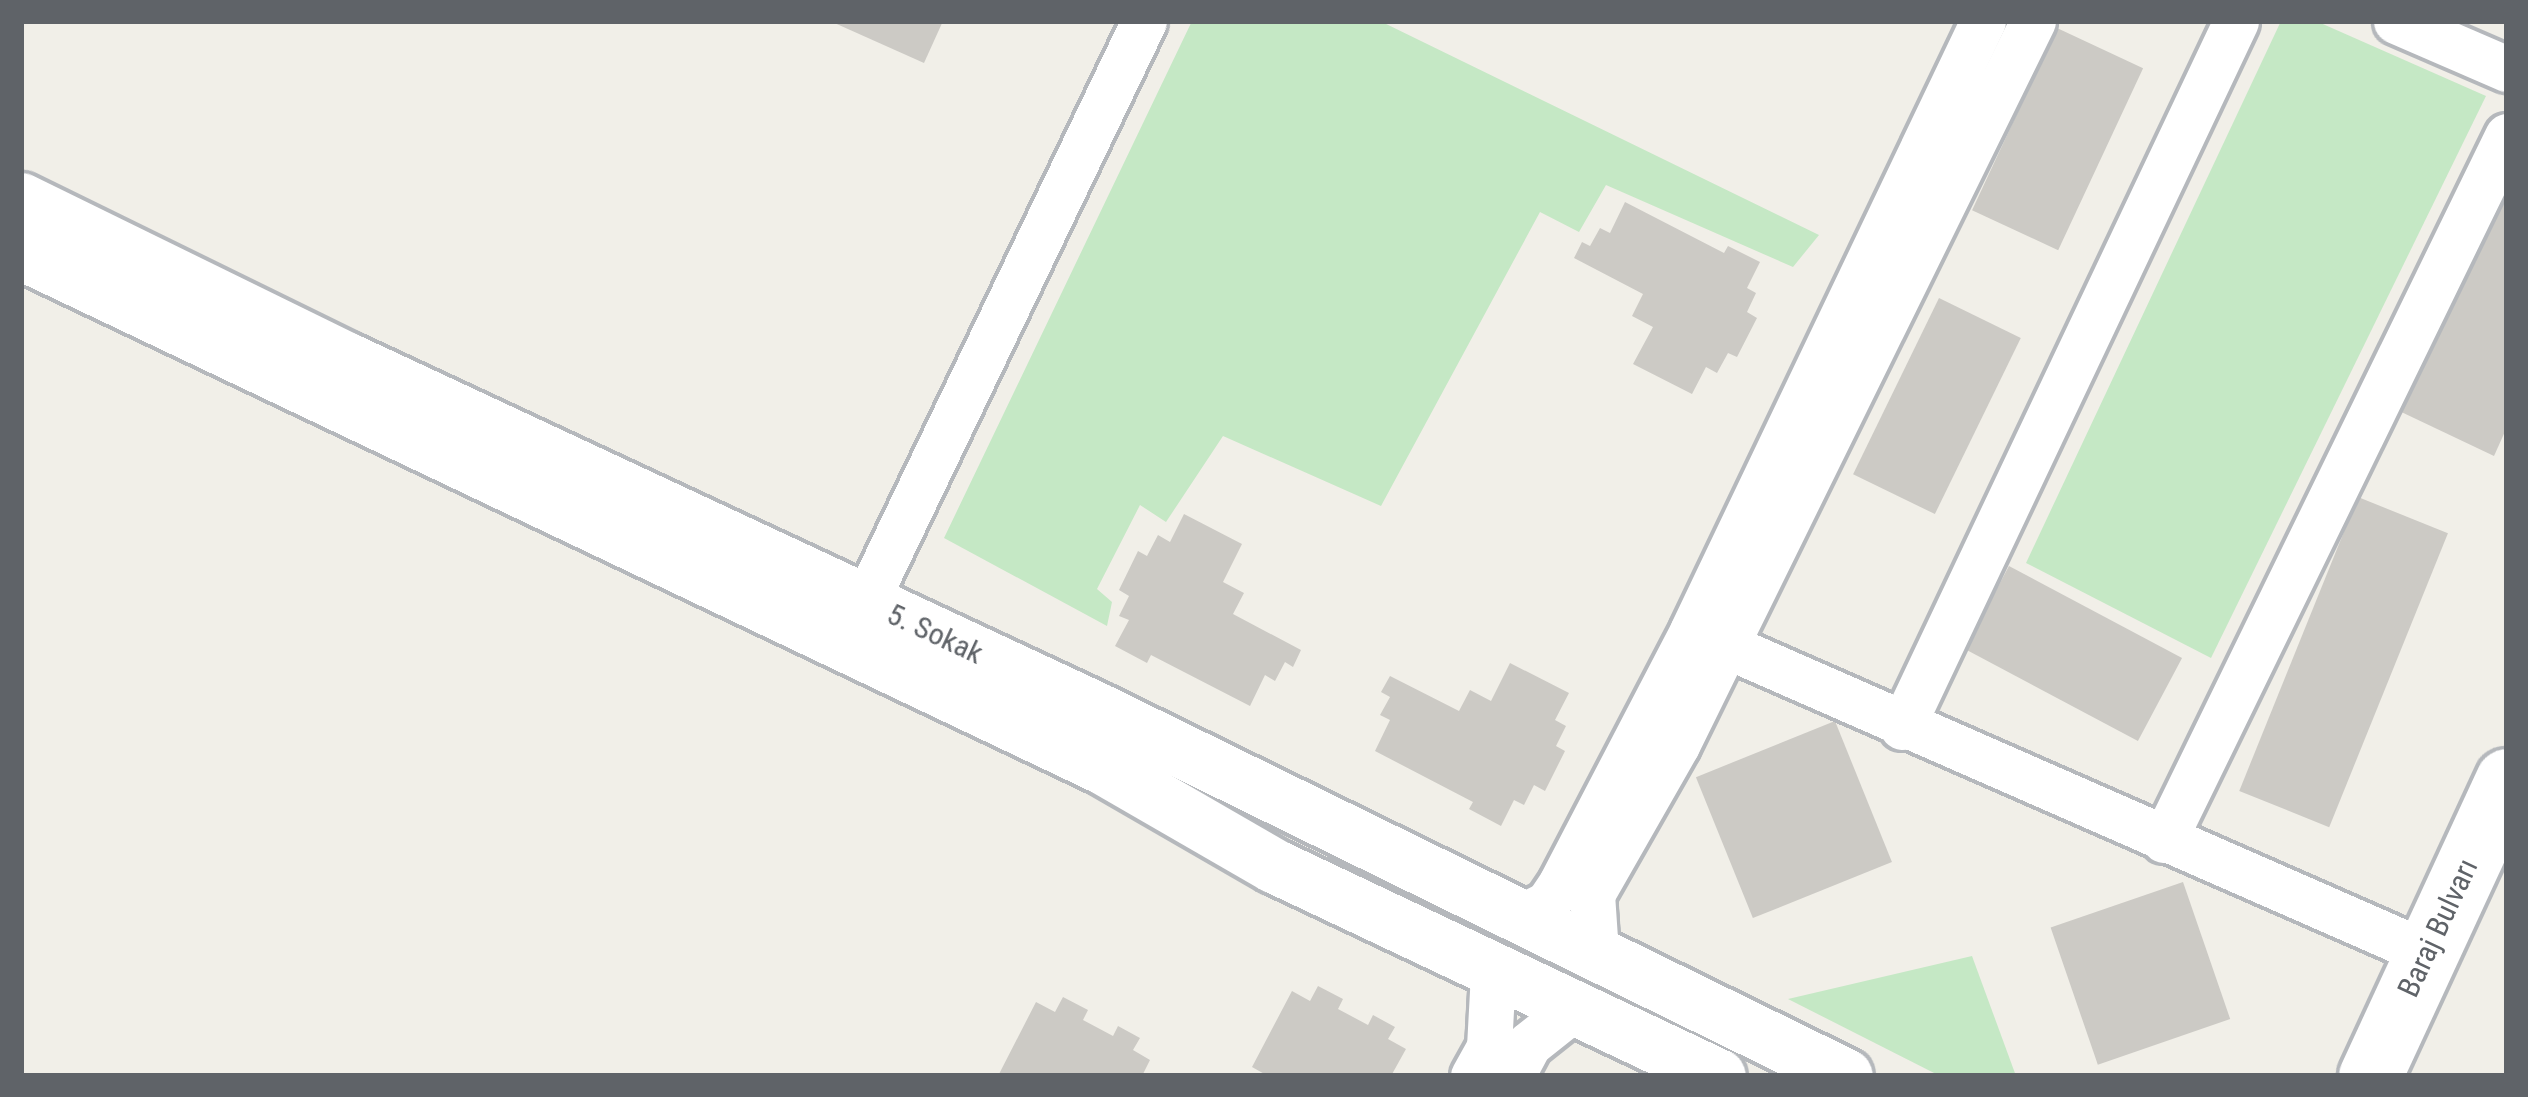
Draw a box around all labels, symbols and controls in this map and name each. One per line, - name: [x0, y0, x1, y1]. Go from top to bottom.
- street label: 5. Sokak: [881, 596, 989, 672]
- street label: Baraj Bulvarı: [2390, 853, 2486, 1003]

